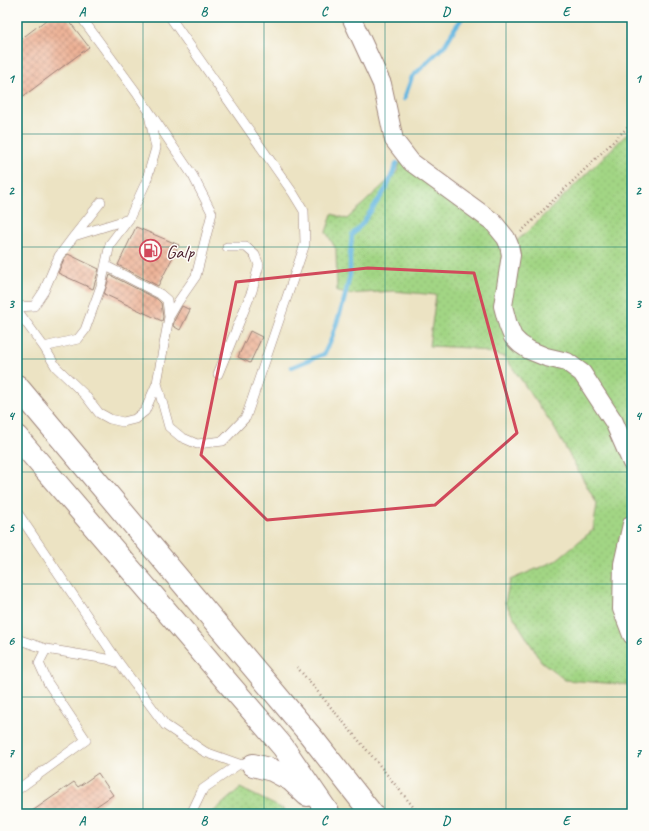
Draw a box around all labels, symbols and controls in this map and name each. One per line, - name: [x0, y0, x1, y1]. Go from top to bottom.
- text: A: [79, 4, 87, 20]
- text: B: [201, 4, 209, 20]
- text: C: [321, 4, 329, 20]
- text: D: [442, 4, 451, 20]
- text: E: [563, 4, 572, 20]
- text: 1: [8, 71, 16, 87]
- text: 1: [635, 71, 643, 87]
- text: 2: [8, 183, 15, 199]
- text: 2: [635, 183, 642, 199]
- fuel station icon: Galp: [137, 238, 163, 264]
- place label: Galp: [166, 240, 196, 264]
- text: 3: [8, 296, 15, 312]
- text: 3: [635, 296, 642, 312]
- text: 4: [8, 408, 16, 424]
- text: 4: [635, 408, 643, 424]
- text: 5: [8, 520, 15, 536]
- text: 5: [635, 520, 642, 536]
- text: 6: [8, 633, 15, 649]
- text: 6: [635, 633, 642, 649]
- text: 7: [8, 745, 15, 761]
- text: 7: [635, 745, 642, 761]
- text: A: [79, 813, 87, 829]
- text: B: [201, 813, 209, 829]
- text: C: [321, 813, 329, 829]
- text: D: [442, 813, 451, 829]
- text: E: [563, 813, 572, 829]

